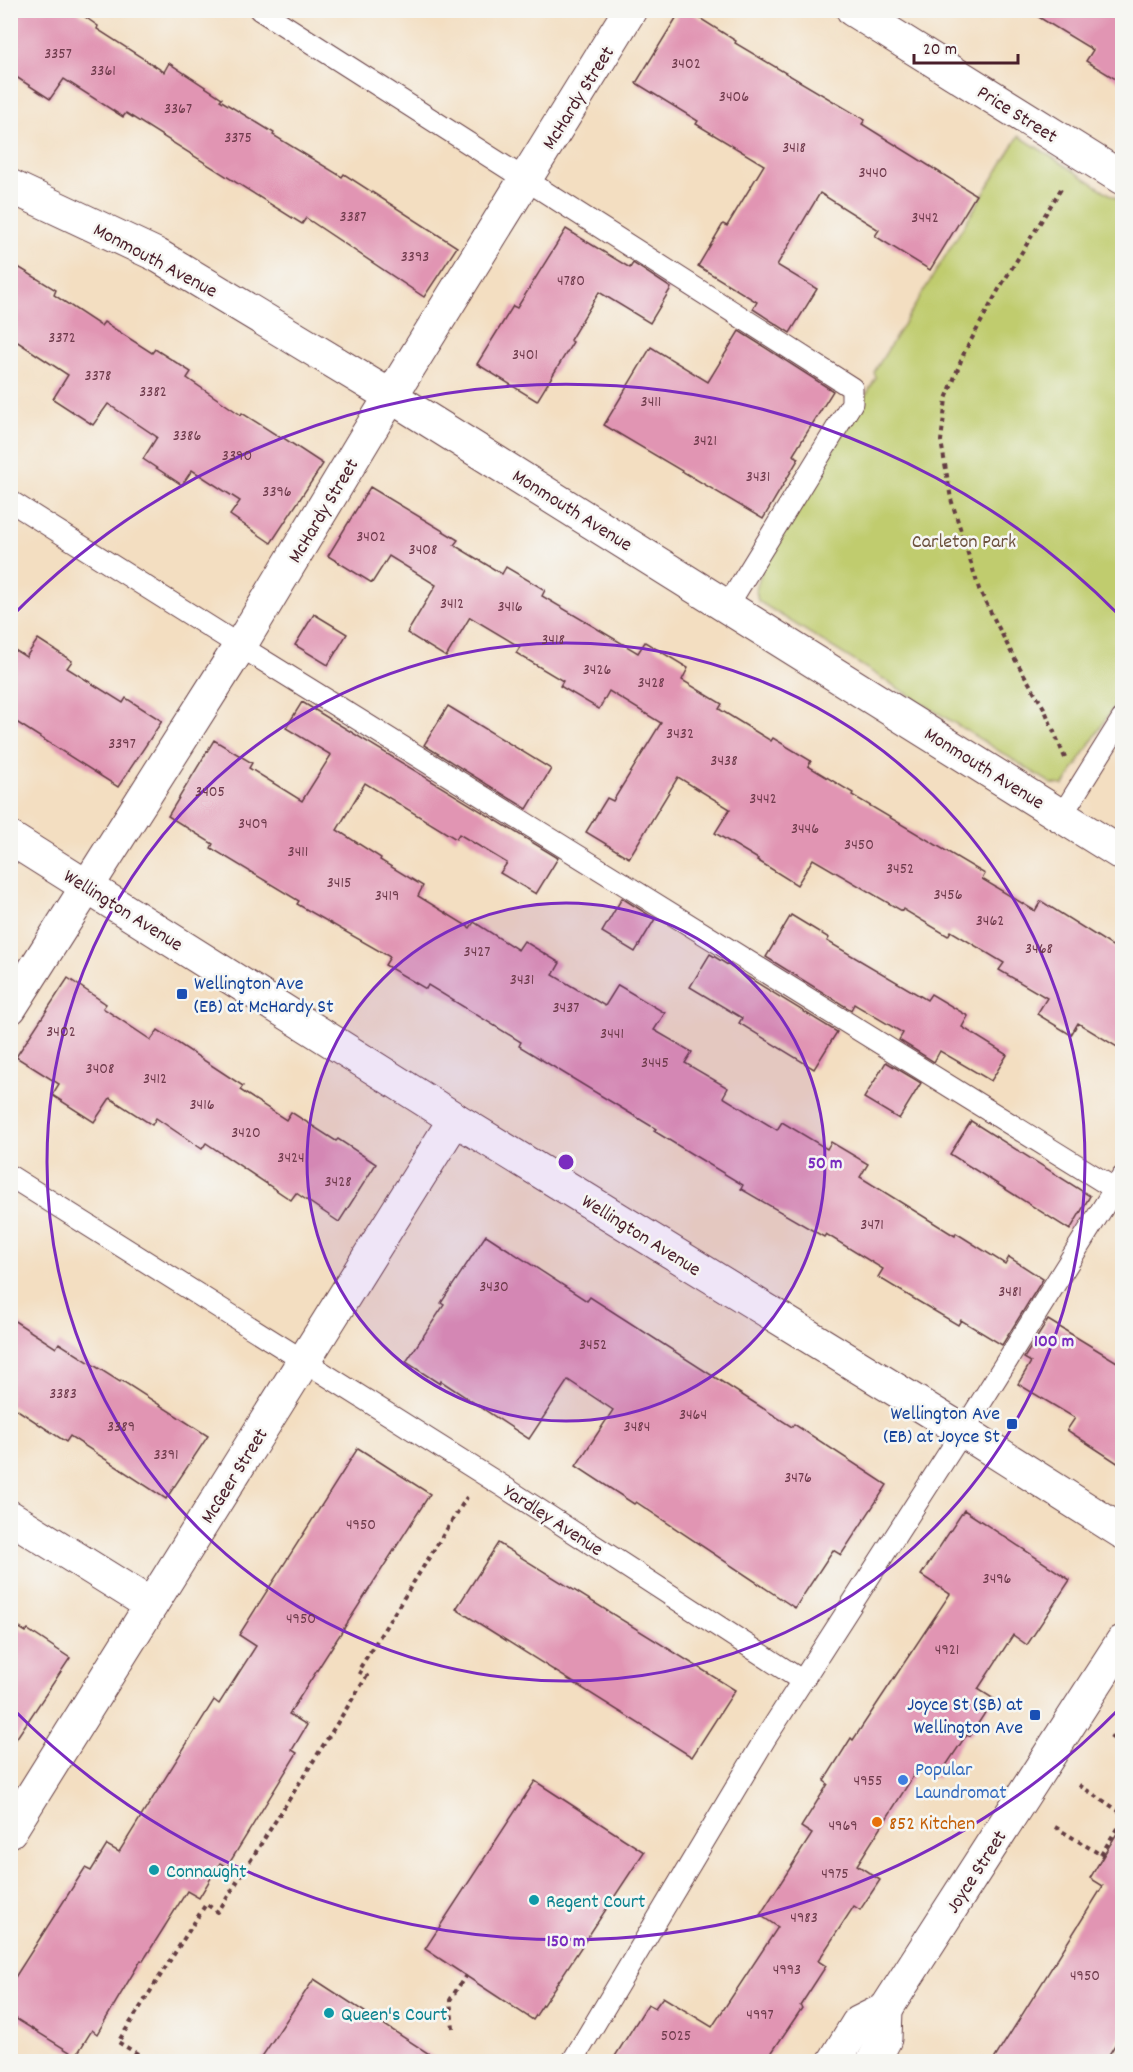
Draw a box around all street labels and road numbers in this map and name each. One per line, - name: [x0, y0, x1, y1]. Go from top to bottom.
- street label: McHardy Street: [537, 41, 623, 156]
- street label: Price Street: [971, 80, 1062, 151]
- street label: Monmouth Avenue: [88, 217, 222, 306]
- street label: McHardy Street: [282, 454, 367, 569]
- street label: Monmouth Avenue: [506, 463, 637, 560]
- street label: Monmouth Avenue: [918, 721, 1049, 818]
- street label: Wellington Avenue: [57, 864, 188, 960]
- street label: Wellington Avenue: [575, 1189, 706, 1285]
- street label: McGeer Street: [195, 1423, 276, 1530]
- street label: Yardley Avenue: [497, 1479, 608, 1565]
- street label: Joyce Street: [940, 1825, 1015, 1920]

